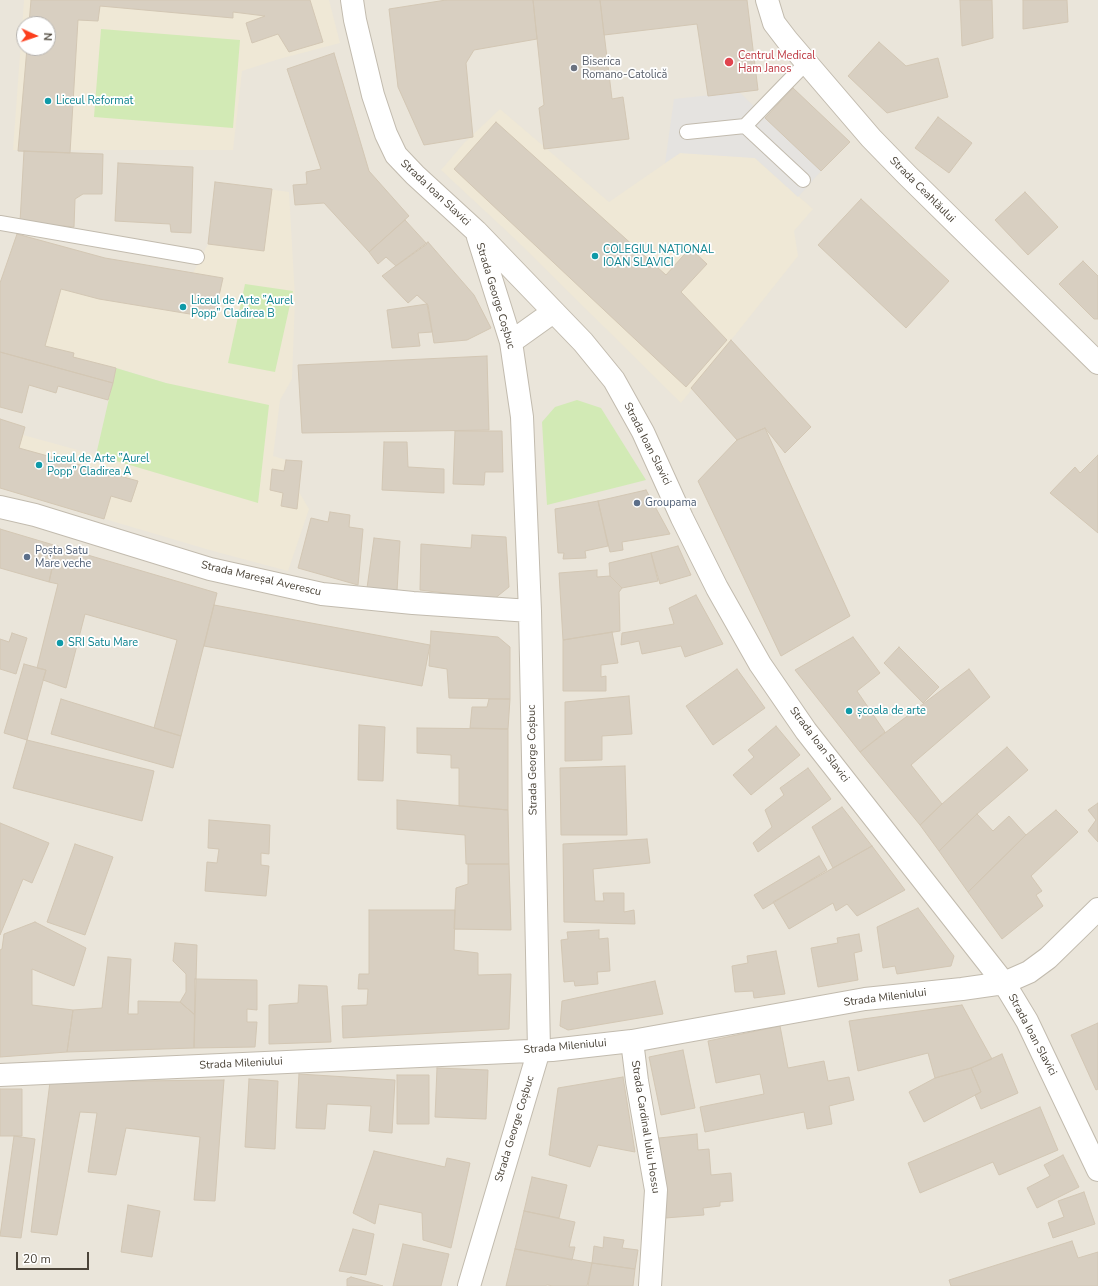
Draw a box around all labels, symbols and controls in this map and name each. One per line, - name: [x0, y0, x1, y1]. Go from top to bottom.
- north arrow: [16, 16, 56, 56]
- text: N: [40, 32, 55, 41]
- place label: Centrul Medical Ham Janos: [738, 49, 816, 75]
- place label: Biserica Romano-Catolică: [582, 55, 667, 81]
- marker: Centrul Medical Ham Janos: [723, 56, 735, 68]
- marker: Biserica Romano-Catolică: [569, 63, 579, 73]
- place label: Liceul Reformat: [56, 94, 133, 108]
- marker: Liceul Reformat: [43, 96, 53, 106]
- street label: Strada Ceahlăului: [886, 154, 958, 226]
- street label: Strada Ioan Slavici: [397, 157, 473, 229]
- street label: Strada George Coșbuc: [473, 241, 517, 351]
- place label: COLEGIUL NAŢIONAL IOAN SLAVICI: [603, 243, 714, 269]
- marker: COLEGIUL NAŢIONAL IOAN SLAVICI: [590, 251, 600, 261]
- place label: Liceul de Arte ”Aurel Popp” Cladirea B: [191, 294, 293, 320]
- marker: Liceul de Arte ”Aurel Popp” Cladirea B: [178, 302, 188, 312]
- street label: Strada Ioan Slavici: [620, 401, 674, 487]
- place label: Liceul de Arte ”Aurel Popp” Cladirea A: [47, 452, 149, 478]
- marker: Liceul de Arte ”Aurel Popp” Cladirea A: [34, 460, 44, 470]
- place label: Groupama: [645, 496, 697, 510]
- marker: Groupama: [632, 498, 642, 508]
- place label: Poșta Satu Mare veche: [35, 544, 91, 570]
- marker: Poșta Satu Mare veche: [22, 552, 32, 562]
- street label: Strada Mareșal Averescu: [200, 559, 322, 599]
- place label: SRI Satu Mare: [68, 636, 138, 650]
- marker: SRI Satu Mare: [55, 638, 65, 648]
- place label: școala de arte: [857, 704, 926, 718]
- street label: Strada George Coșbuc: [525, 705, 541, 815]
- street label: Strada Ioan Slavici: [786, 705, 852, 785]
- marker: școala de arte: [844, 706, 854, 716]
- street label: Strada Mileniului: [843, 986, 927, 1010]
- street label: Strada Ioan Slavici: [1005, 992, 1059, 1078]
- street label: Strada Mileniului: [523, 1037, 607, 1057]
- street label: Strada Mileniului: [199, 1055, 283, 1073]
- street label: Strada Cardinal Iuliu Hossu: [628, 1060, 662, 1194]
- street label: Strada George Coșbuc: [493, 1074, 537, 1184]
- scale bar: [18, 1244, 91, 1270]
- text: 20 m: [23, 1251, 51, 1267]

